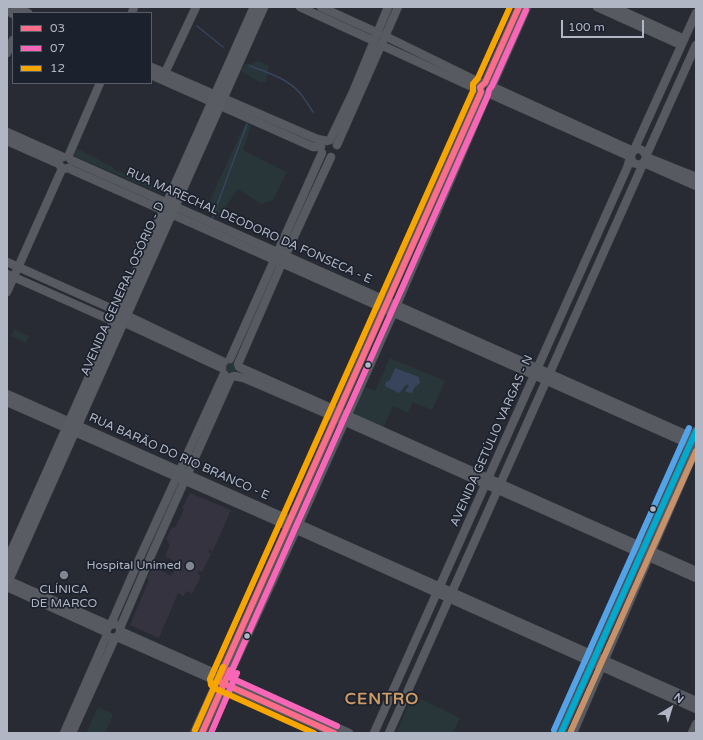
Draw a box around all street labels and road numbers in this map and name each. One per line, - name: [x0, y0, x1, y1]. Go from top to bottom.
- street label: RUA MARECHAL DEODORO DA FONSECA - E: [124, 165, 374, 287]
- street label: AVENIDA GENERAL OSÓRIO - D: [78, 200, 168, 378]
- street label: AVENIDA GETÚLIO VARGAS - N: [448, 353, 536, 529]
- street label: RUA BARÃO DO RIO BRANCO - E: [87, 411, 271, 503]

